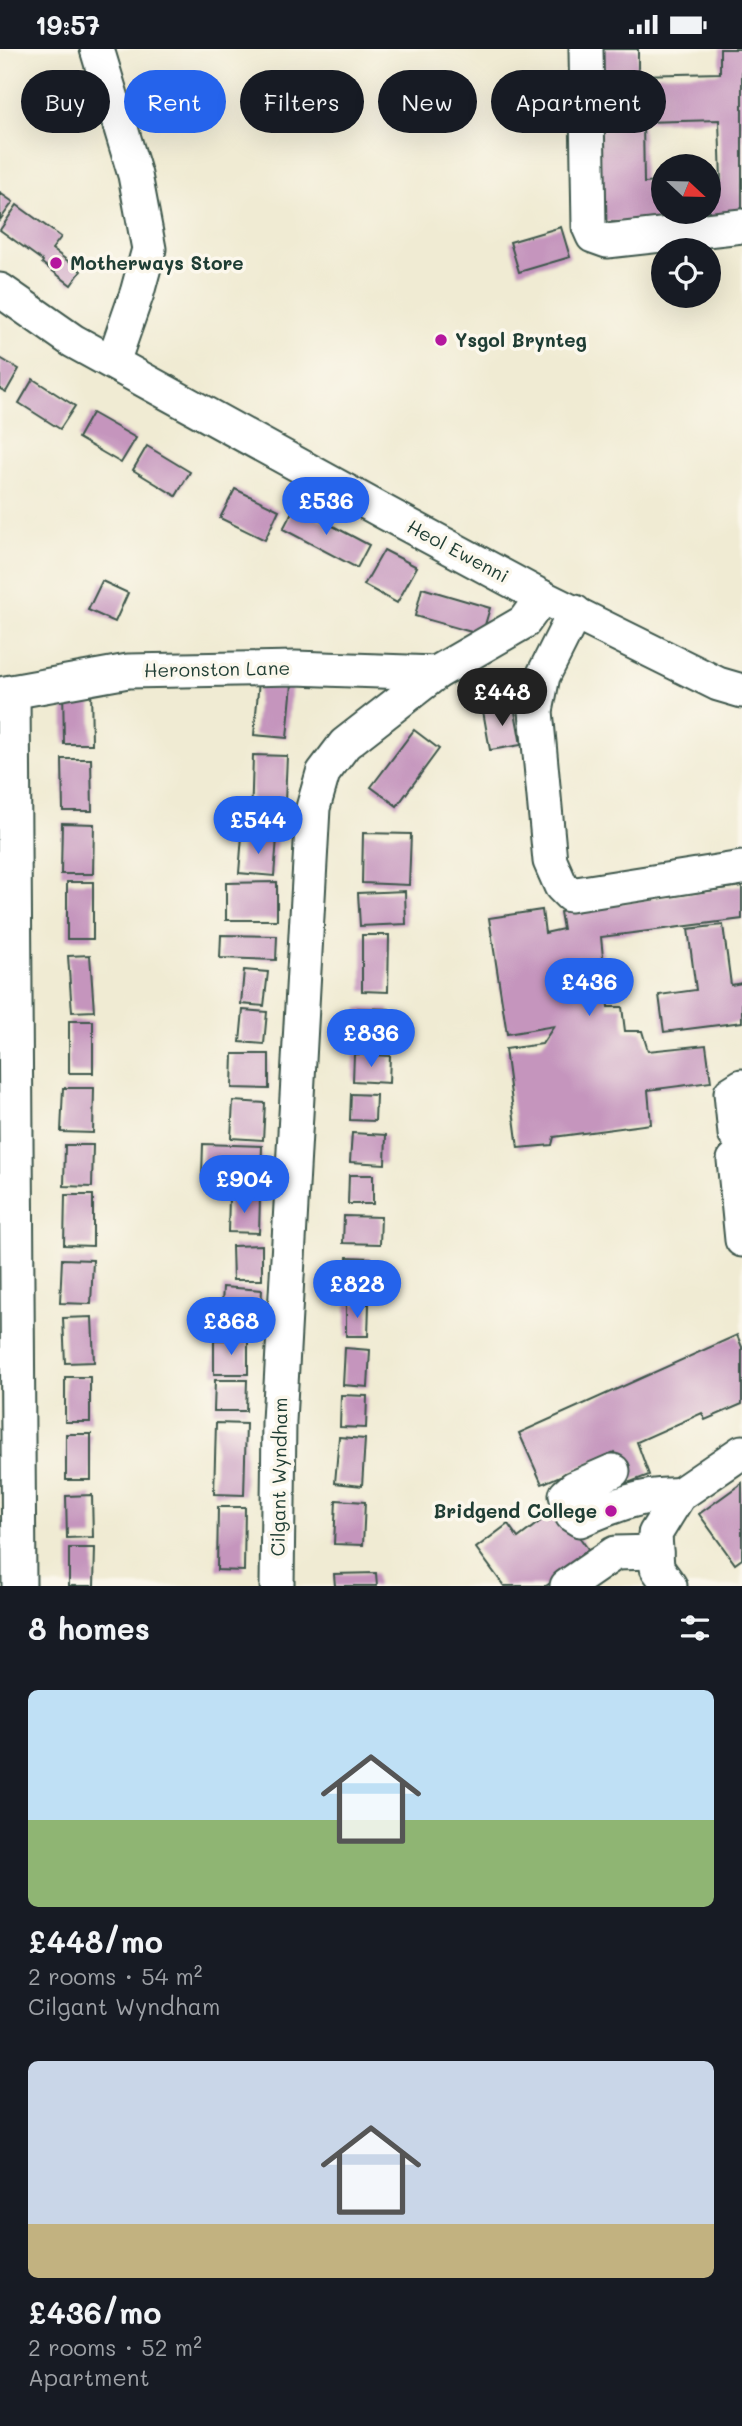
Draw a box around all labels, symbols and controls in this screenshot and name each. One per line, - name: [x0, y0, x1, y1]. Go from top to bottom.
- text: 19:57: [35, 8, 100, 42]
- chip: Buy: [21, 70, 110, 133]
- chip: Rent: [124, 70, 226, 133]
- chip: Filters: [240, 70, 364, 133]
- chip: New: [378, 70, 477, 133]
- chip: Apartment: [491, 70, 666, 133]
- north arrow: [651, 154, 721, 224]
- map controls: [651, 154, 721, 308]
- button: locate: [651, 238, 721, 308]
- place label: Motherways Store: [70, 250, 244, 275]
- marker: Motherways Store: [48, 255, 64, 271]
- place label: Ysgol Brynteg: [455, 327, 587, 352]
- marker: Ysgol Brynteg: [433, 332, 449, 348]
- pin: £536: [285, 477, 367, 537]
- text: £536: [298, 485, 354, 515]
- street label: Heol Ewenni: [403, 513, 513, 588]
- street label: Heronston Lane: [144, 655, 290, 682]
- pin: £448: [461, 669, 543, 728]
- text: £448: [473, 676, 531, 706]
- pin: £544: [217, 797, 299, 856]
- text: £544: [230, 804, 286, 834]
- pin: £436: [548, 958, 630, 1018]
- text: £436: [561, 966, 617, 996]
- pin: £836: [330, 1009, 412, 1069]
- text: £836: [343, 1017, 399, 1047]
- pin: £904: [203, 1155, 285, 1215]
- text: £904: [215, 1163, 273, 1193]
- pin: £828: [316, 1261, 398, 1320]
- text: £828: [329, 1268, 385, 1298]
- pin: £868: [190, 1297, 272, 1357]
- text: £868: [203, 1305, 259, 1335]
- street label: Cilgant Wyndham: [265, 1397, 292, 1557]
- place label: Bridgend College: [434, 1498, 597, 1523]
- marker: Bridgend College: [603, 1503, 619, 1519]
- text: 8 homes: [28, 1608, 150, 1648]
- icon: filters: [676, 1609, 714, 1647]
- icon: home: [308, 1736, 434, 1862]
- text: £448/mo: [28, 1921, 163, 1961]
- text: 2 rooms · 54 m²: [28, 1961, 203, 1991]
- text: Cilgant Wyndham: [28, 1991, 220, 2021]
- icon: home: [308, 2107, 434, 2233]
- text: £436/mo: [28, 2292, 161, 2332]
- text: 2 rooms · 52 m²: [28, 2332, 202, 2362]
- text: Apartment: [28, 2362, 150, 2392]

